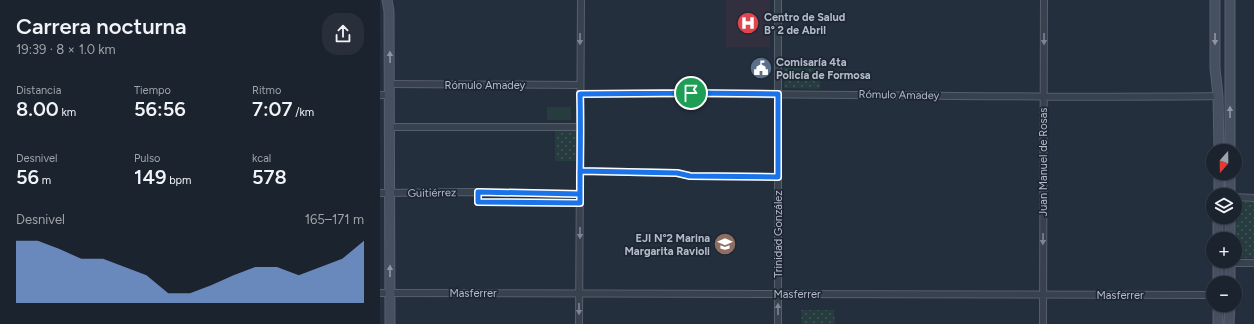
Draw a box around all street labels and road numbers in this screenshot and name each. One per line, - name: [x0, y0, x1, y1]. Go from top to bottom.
- street label: Rómulo Amadey: [445, 79, 526, 92]
- street label: Rómulo Amadey: [858, 88, 940, 102]
- street label: Juan Manuel de Rosas: [1037, 108, 1050, 216]
- street label: Guitiérrez: [408, 186, 456, 200]
- street label: Trinidad González: [772, 190, 785, 278]
- street label: Masferrer: [449, 287, 497, 300]
- street label: Masferrer: [773, 288, 821, 301]
- street label: Masferrer: [1096, 289, 1144, 302]

